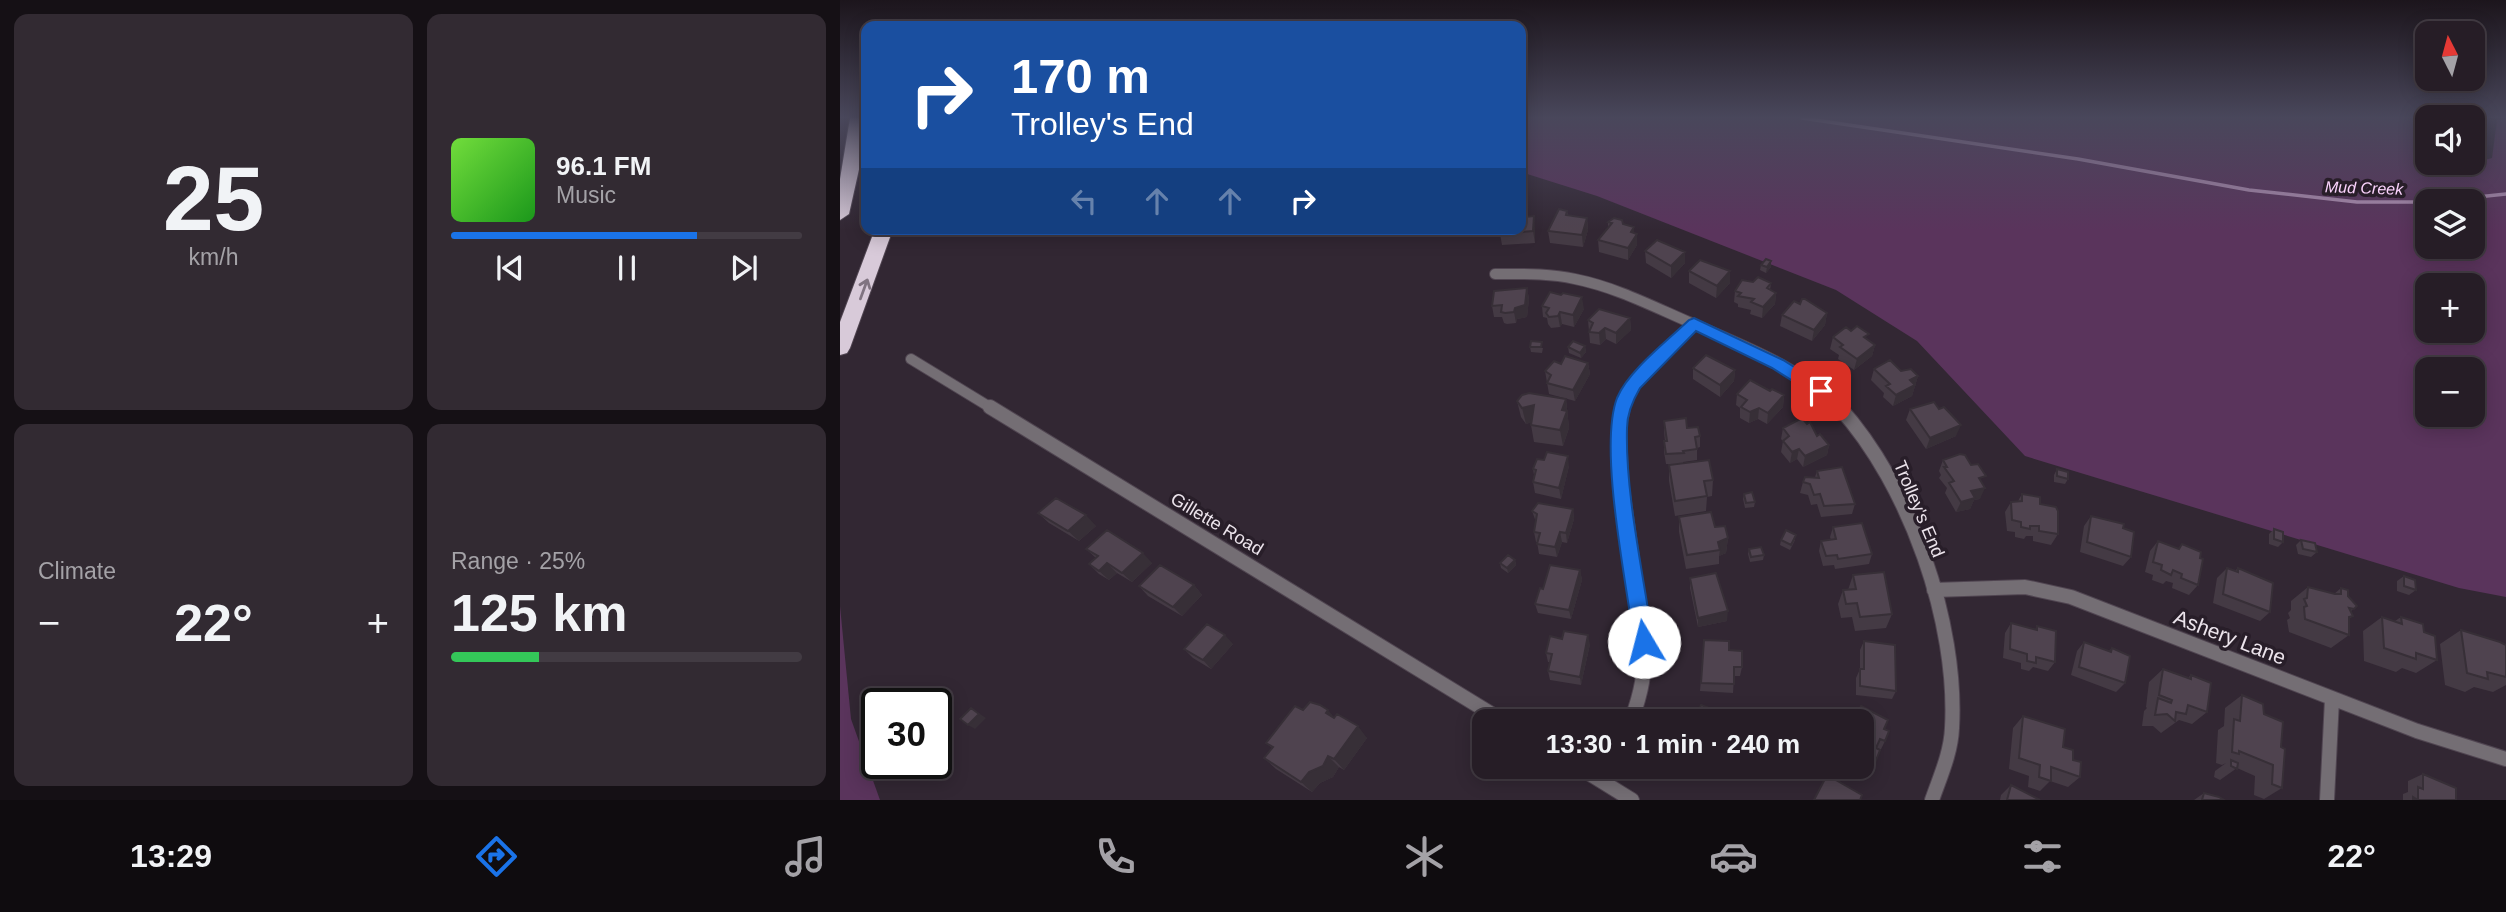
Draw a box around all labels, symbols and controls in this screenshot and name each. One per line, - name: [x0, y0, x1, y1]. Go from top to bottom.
- north arrow: [2415, 21, 2485, 91]
- map controls: [2415, 21, 2485, 427]
- icon: right: [896, 49, 987, 140]
- text: 170 m: [1011, 49, 1150, 103]
- button: sound: [2415, 105, 2485, 175]
- text: Trolley's End: [1011, 106, 1194, 142]
- text: 25: [163, 148, 264, 249]
- text: 96.1 FM: [556, 151, 651, 181]
- water label: Mud Creek: [2325, 178, 2404, 198]
- text: Music: [556, 182, 616, 208]
- icon: left: [1065, 182, 1103, 220]
- icon: ahead: [1138, 182, 1176, 220]
- icon: ahead: [1211, 182, 1249, 220]
- icon: right: [1284, 182, 1322, 220]
- button: layers: [2415, 189, 2485, 259]
- text: km/h: [189, 244, 238, 270]
- icon: previous: [491, 249, 529, 287]
- icon: pause: [608, 249, 646, 287]
- icon: next: [725, 249, 763, 287]
- button: +: [2415, 273, 2485, 343]
- one-way arrow: [858, 279, 871, 301]
- button: −: [2415, 357, 2485, 427]
- pin: [1791, 361, 1851, 421]
- icon: arrive: [1802, 372, 1840, 410]
- street label: Trolley's End: [1890, 458, 1948, 560]
- street label: Gillette Road: [1167, 489, 1267, 559]
- text: Range · 25%: [451, 548, 585, 574]
- text: Climate: [38, 558, 116, 584]
- text: 125 km: [451, 584, 627, 642]
- text: 22°: [174, 594, 253, 652]
- text: −: [38, 602, 60, 644]
- text: +: [367, 602, 389, 644]
- position arrow: [1607, 605, 1681, 679]
- street label: Ashery Lane: [2171, 605, 2289, 669]
- speed limit sign: 30: [861, 688, 952, 779]
- text: 13:30 · 1 min · 240 m: [1546, 729, 1800, 759]
- icon: directions: [472, 832, 521, 881]
- icon: music: [781, 832, 830, 881]
- icon: phone: [1091, 832, 1140, 881]
- icon: climate: [1400, 832, 1449, 881]
- icon: car: [1709, 832, 1758, 881]
- icon: filters: [2018, 832, 2067, 881]
- text: 13:29: [130, 838, 212, 874]
- text: 22°: [2327, 838, 2376, 874]

